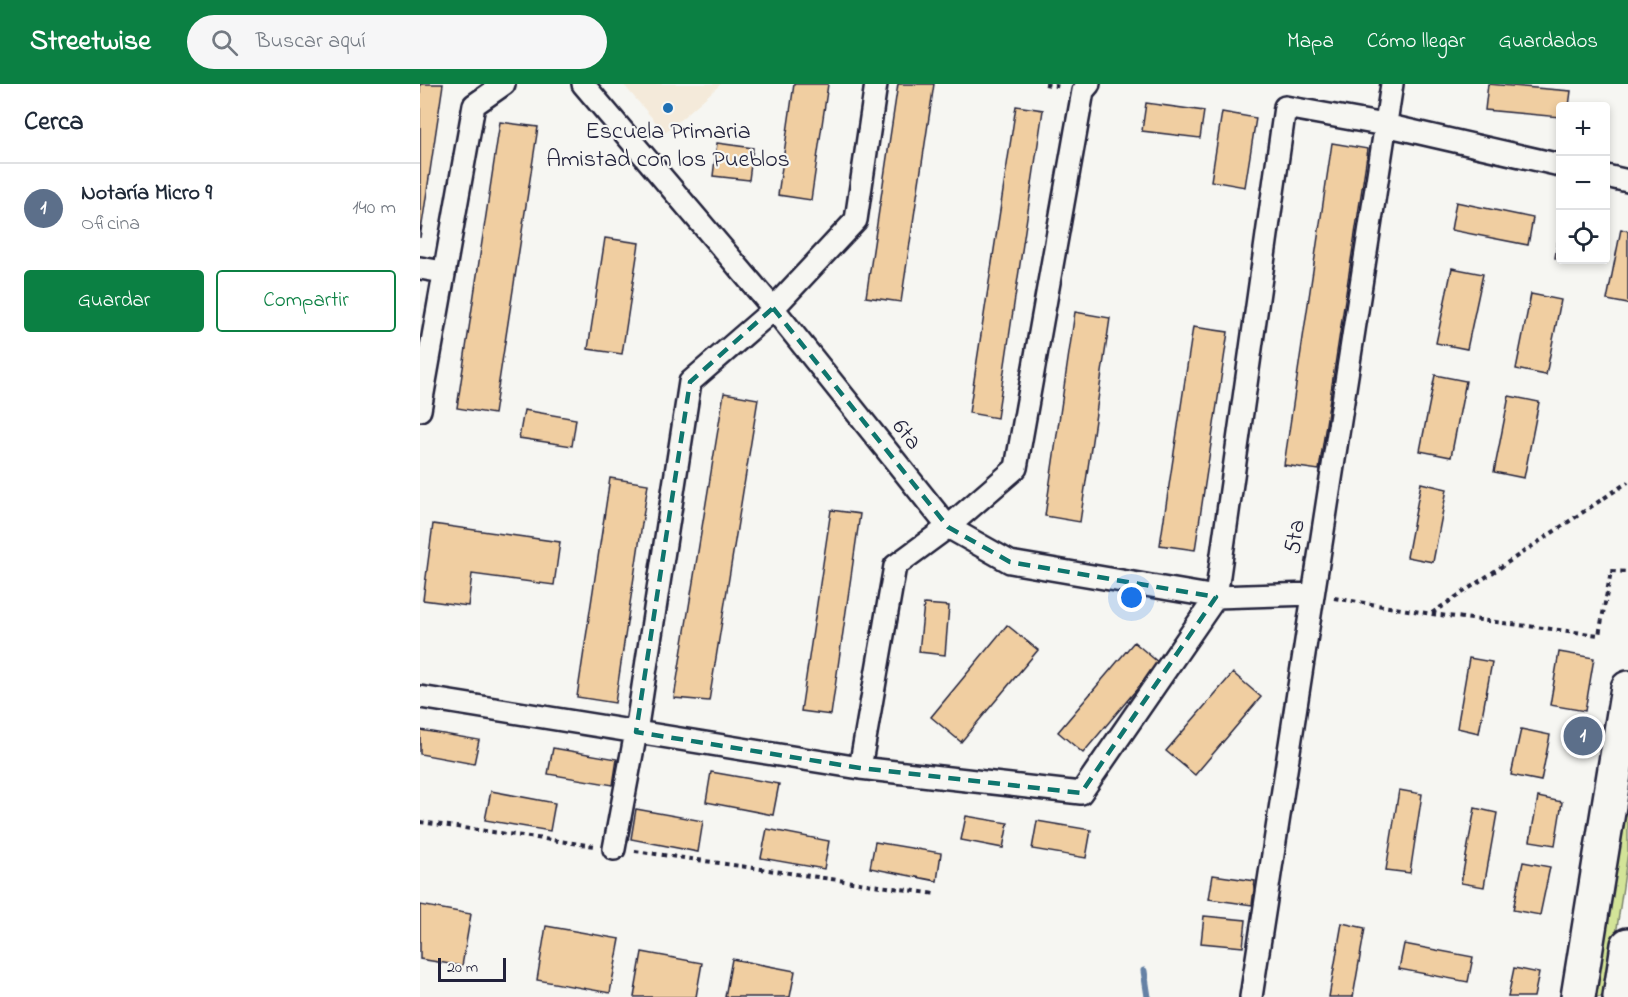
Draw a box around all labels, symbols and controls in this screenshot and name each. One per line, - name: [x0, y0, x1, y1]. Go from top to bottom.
- search box: [187, 15, 607, 69]
- text: Streetwise: [30, 22, 151, 63]
- icon: search: [208, 26, 241, 59]
- text: Buscar aquí: [256, 26, 366, 58]
- text: Mapa: [1287, 27, 1334, 57]
- text: Cómo llegar: [1367, 27, 1465, 57]
- text: Guardados: [1498, 27, 1598, 57]
- marker: Escuela Primaria Amistad con los Pueblos: [661, 101, 675, 115]
- map controls: [1556, 102, 1610, 264]
- button: +: [1556, 102, 1610, 156]
- text: Cerca: [24, 104, 84, 142]
- place label: Escuela Primaria Amistad con los Pueblos: [546, 115, 790, 178]
- button: −: [1556, 156, 1610, 210]
- text: Notaría Micro 9: [81, 178, 212, 210]
- text: 1: [40, 194, 47, 223]
- text: 140 m: [352, 194, 396, 223]
- text: Oficina: [81, 210, 140, 239]
- button: locate: [1556, 210, 1610, 264]
- button: Guardar: [24, 270, 204, 332]
- button: Compartir: [216, 270, 396, 332]
- street label: 6ta: [882, 412, 930, 458]
- street label: 5ta: [1276, 517, 1316, 557]
- your location: [1117, 583, 1146, 612]
- pin: 1: [1564, 714, 1602, 758]
- scale bar: [438, 955, 506, 982]
- text: 20 m: [447, 956, 478, 980]

